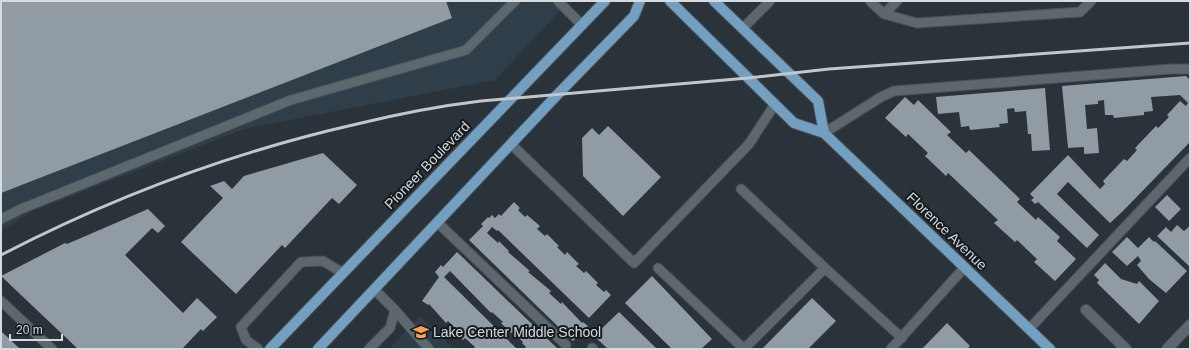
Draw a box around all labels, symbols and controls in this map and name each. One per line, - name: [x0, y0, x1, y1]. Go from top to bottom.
- street label: Pioneer Boulevard: [381, 118, 473, 212]
- street label: Florence Avenue: [904, 189, 990, 273]
- scale bar: [10, 316, 62, 342]
- text: 20 m: [16, 323, 43, 337]
- school or university icon: Lake Center Middle School: [412, 323, 430, 341]
- place label: Lake Center Middle School: [433, 324, 601, 340]

